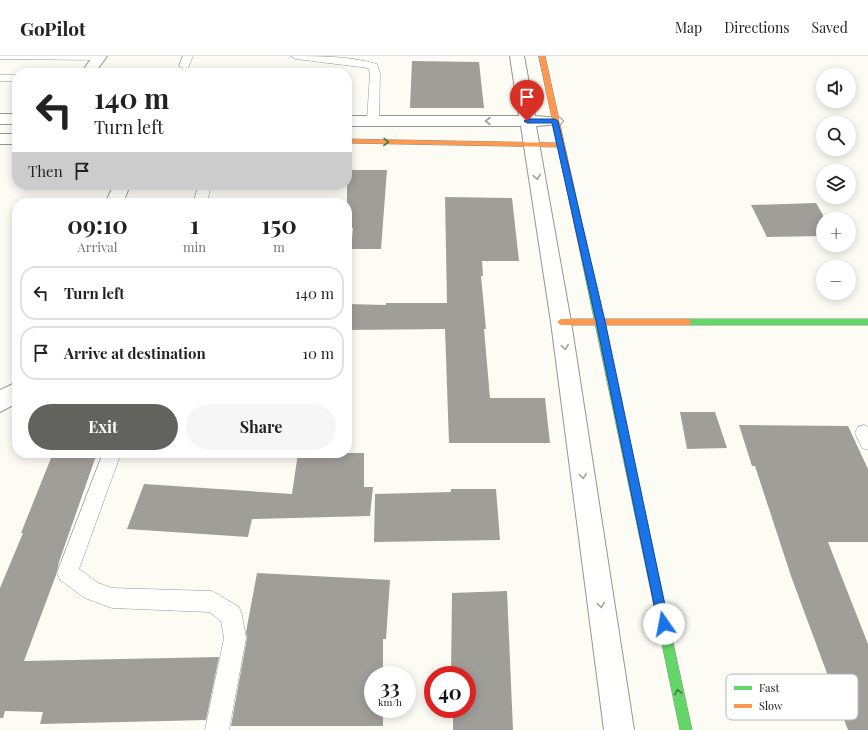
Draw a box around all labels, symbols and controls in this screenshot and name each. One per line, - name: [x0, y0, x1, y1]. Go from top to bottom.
- text: GoPilot: [20, 15, 86, 41]
- text: Map: [675, 18, 702, 37]
- text: Directions: [724, 18, 790, 37]
- text: Saved: [812, 18, 848, 37]
- map controls: [816, 68, 856, 300]
- button: sound: [816, 68, 856, 108]
- text: 140 m: [94, 79, 169, 116]
- pin: [510, 80, 544, 121]
- icon: left: [28, 84, 80, 136]
- icon: arrive: [516, 86, 538, 108]
- text: Turn left: [94, 115, 164, 139]
- button: search: [816, 116, 856, 156]
- one-way arrow: [485, 117, 491, 125]
- one-way arrow: [383, 137, 389, 146]
- icon: arrive: [71, 160, 93, 182]
- text: Then: [28, 161, 63, 181]
- button: layers: [816, 164, 856, 204]
- one-way arrow: [532, 174, 541, 181]
- text: 09:10: [67, 208, 128, 240]
- text: 1: [190, 208, 199, 240]
- text: 150: [261, 208, 297, 240]
- button: +: [816, 212, 856, 252]
- text: Arrival: [77, 238, 117, 255]
- text: min: [183, 238, 206, 255]
- text: m: [273, 238, 285, 255]
- button: −: [816, 260, 856, 300]
- icon: left: [30, 282, 52, 304]
- text: Turn left: [64, 283, 125, 303]
- text: 140 m: [295, 283, 334, 303]
- icon: arrive: [30, 342, 52, 364]
- text: Arrive at destination: [64, 343, 206, 363]
- text: 10 m: [302, 343, 334, 363]
- one-way arrow: [560, 344, 569, 350]
- button: Exit: [28, 404, 178, 450]
- button: Share: [186, 404, 336, 450]
- one-way arrow: [578, 473, 587, 479]
- one-way arrow: [596, 601, 605, 608]
- position arrow: [643, 603, 685, 645]
- speed limit sign: 40: [424, 666, 476, 718]
- text: 33: [380, 673, 400, 700]
- legend: [726, 674, 858, 720]
- text: Fast: [759, 680, 779, 695]
- one-way arrow: [674, 689, 682, 695]
- text: km/h: [378, 695, 402, 709]
- text: Slow: [759, 698, 783, 713]

